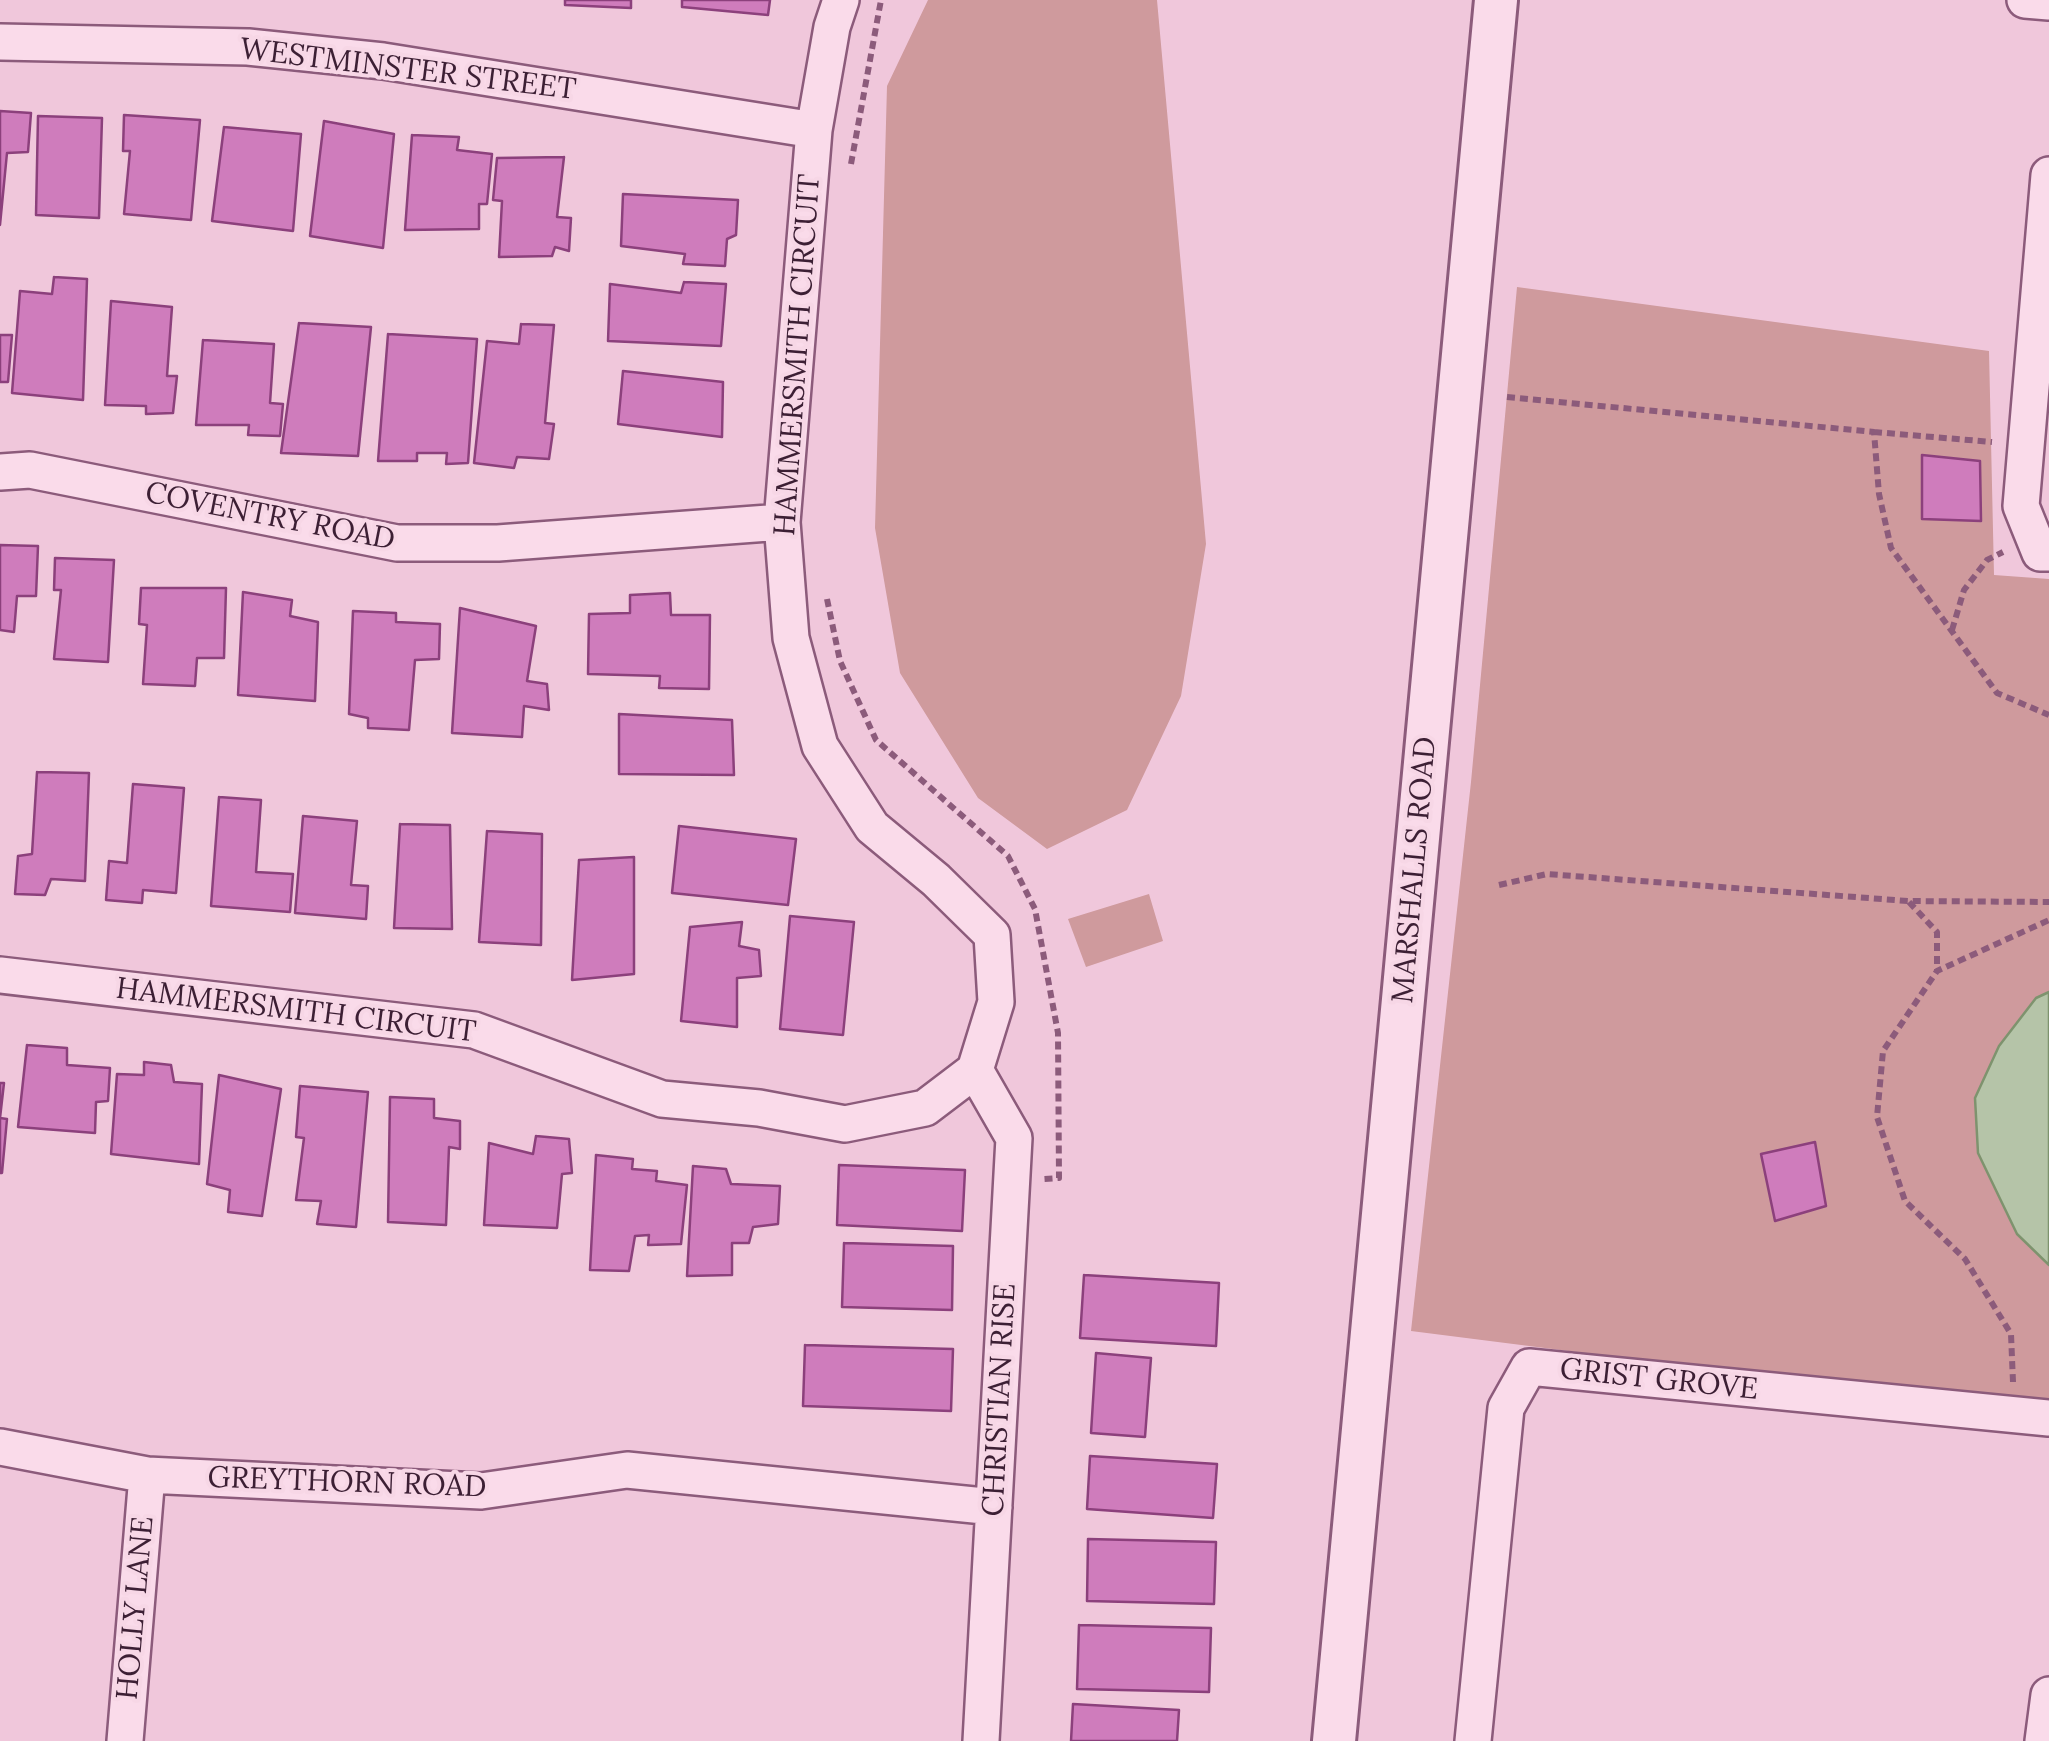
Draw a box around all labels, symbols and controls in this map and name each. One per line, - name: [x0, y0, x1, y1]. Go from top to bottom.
- street label: WESTMINSTER STREET: [238, 32, 578, 108]
- street label: HAMMERSMITH CIRCUIT: [767, 173, 829, 537]
- street label: COVENTRY ROAD: [142, 475, 398, 559]
- street label: MARSHALLS ROAD: [1385, 735, 1445, 1005]
- street label: HAMMERSMITH CIRCUIT: [114, 971, 478, 1051]
- street label: CHRISTIAN RISE: [976, 1282, 1024, 1518]
- street label: GRIST GROVE: [1558, 1352, 1760, 1408]
- street label: GREYTHORN ROAD: [207, 1460, 487, 1506]
- street label: HOLLY LANE: [110, 1515, 162, 1701]

